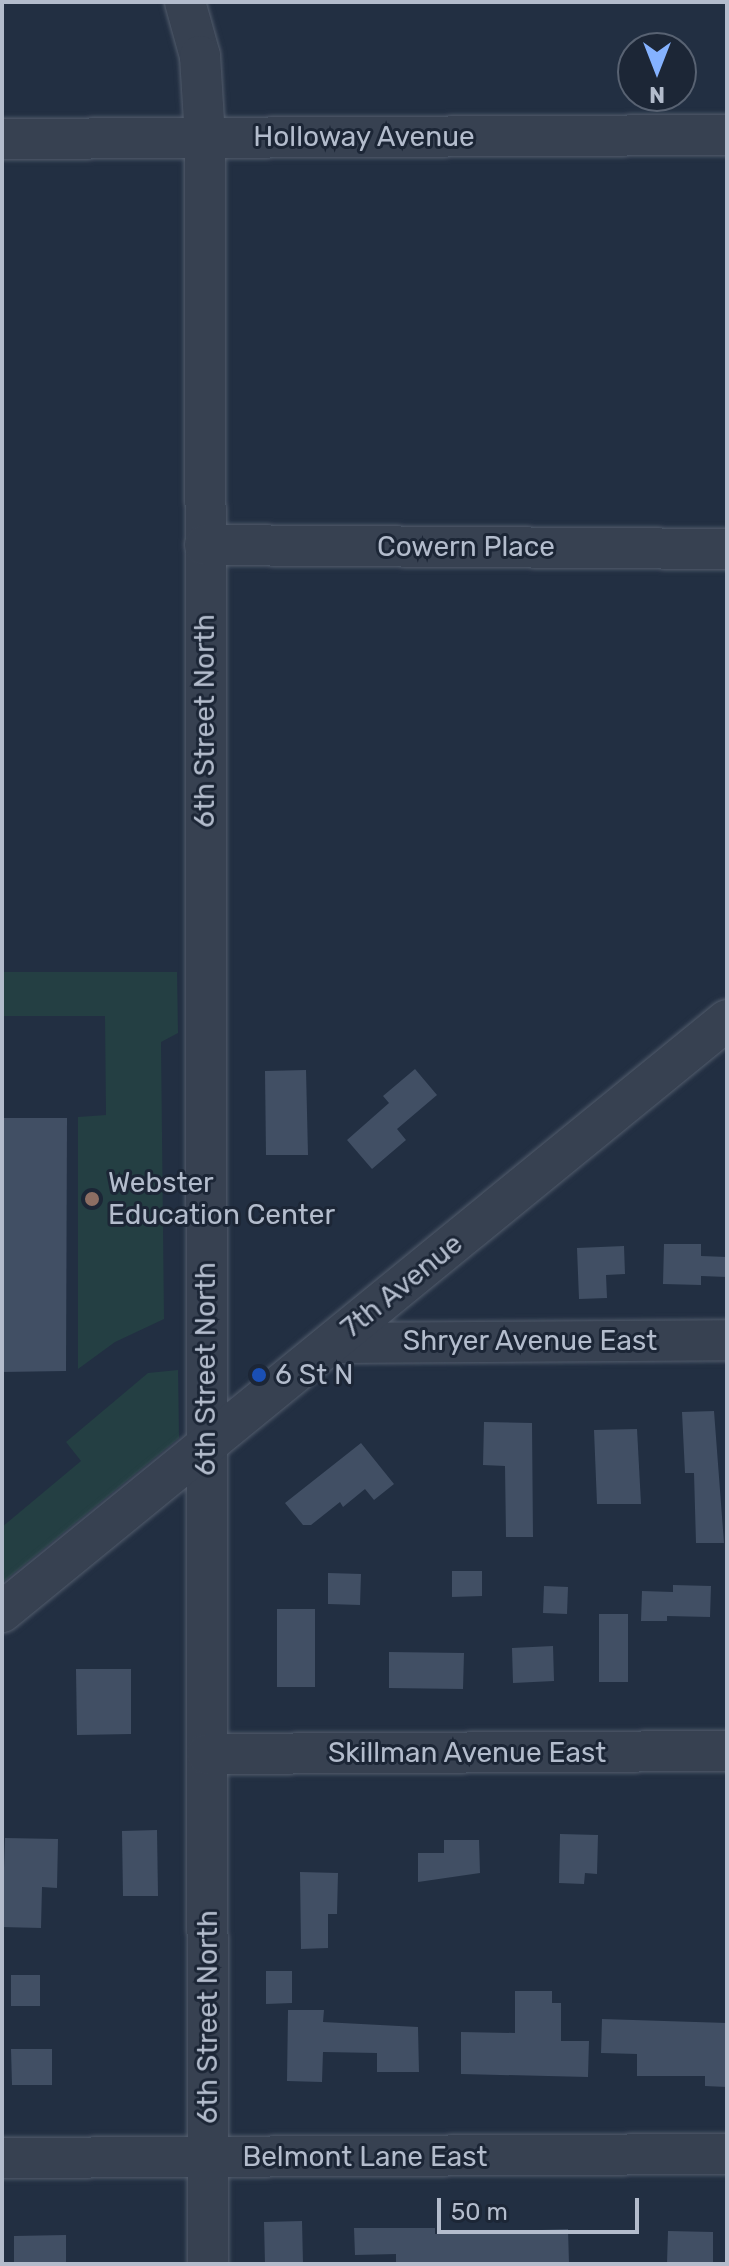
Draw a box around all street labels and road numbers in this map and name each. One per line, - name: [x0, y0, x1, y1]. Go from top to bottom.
- street label: Holloway Avenue: [253, 120, 475, 154]
- street label: Cowern Place: [377, 530, 555, 564]
- street label: 6th Street North: [188, 614, 222, 828]
- street label: 7th Avenue: [334, 1227, 470, 1345]
- street label: 6th Street North: [189, 1262, 223, 1476]
- street label: Shryer Avenue East: [402, 1324, 658, 1358]
- street label: Skillman Avenue East: [328, 1736, 606, 1770]
- street label: 6th Street North: [191, 1910, 225, 2124]
- street label: Belmont Lane East: [242, 2140, 488, 2174]

